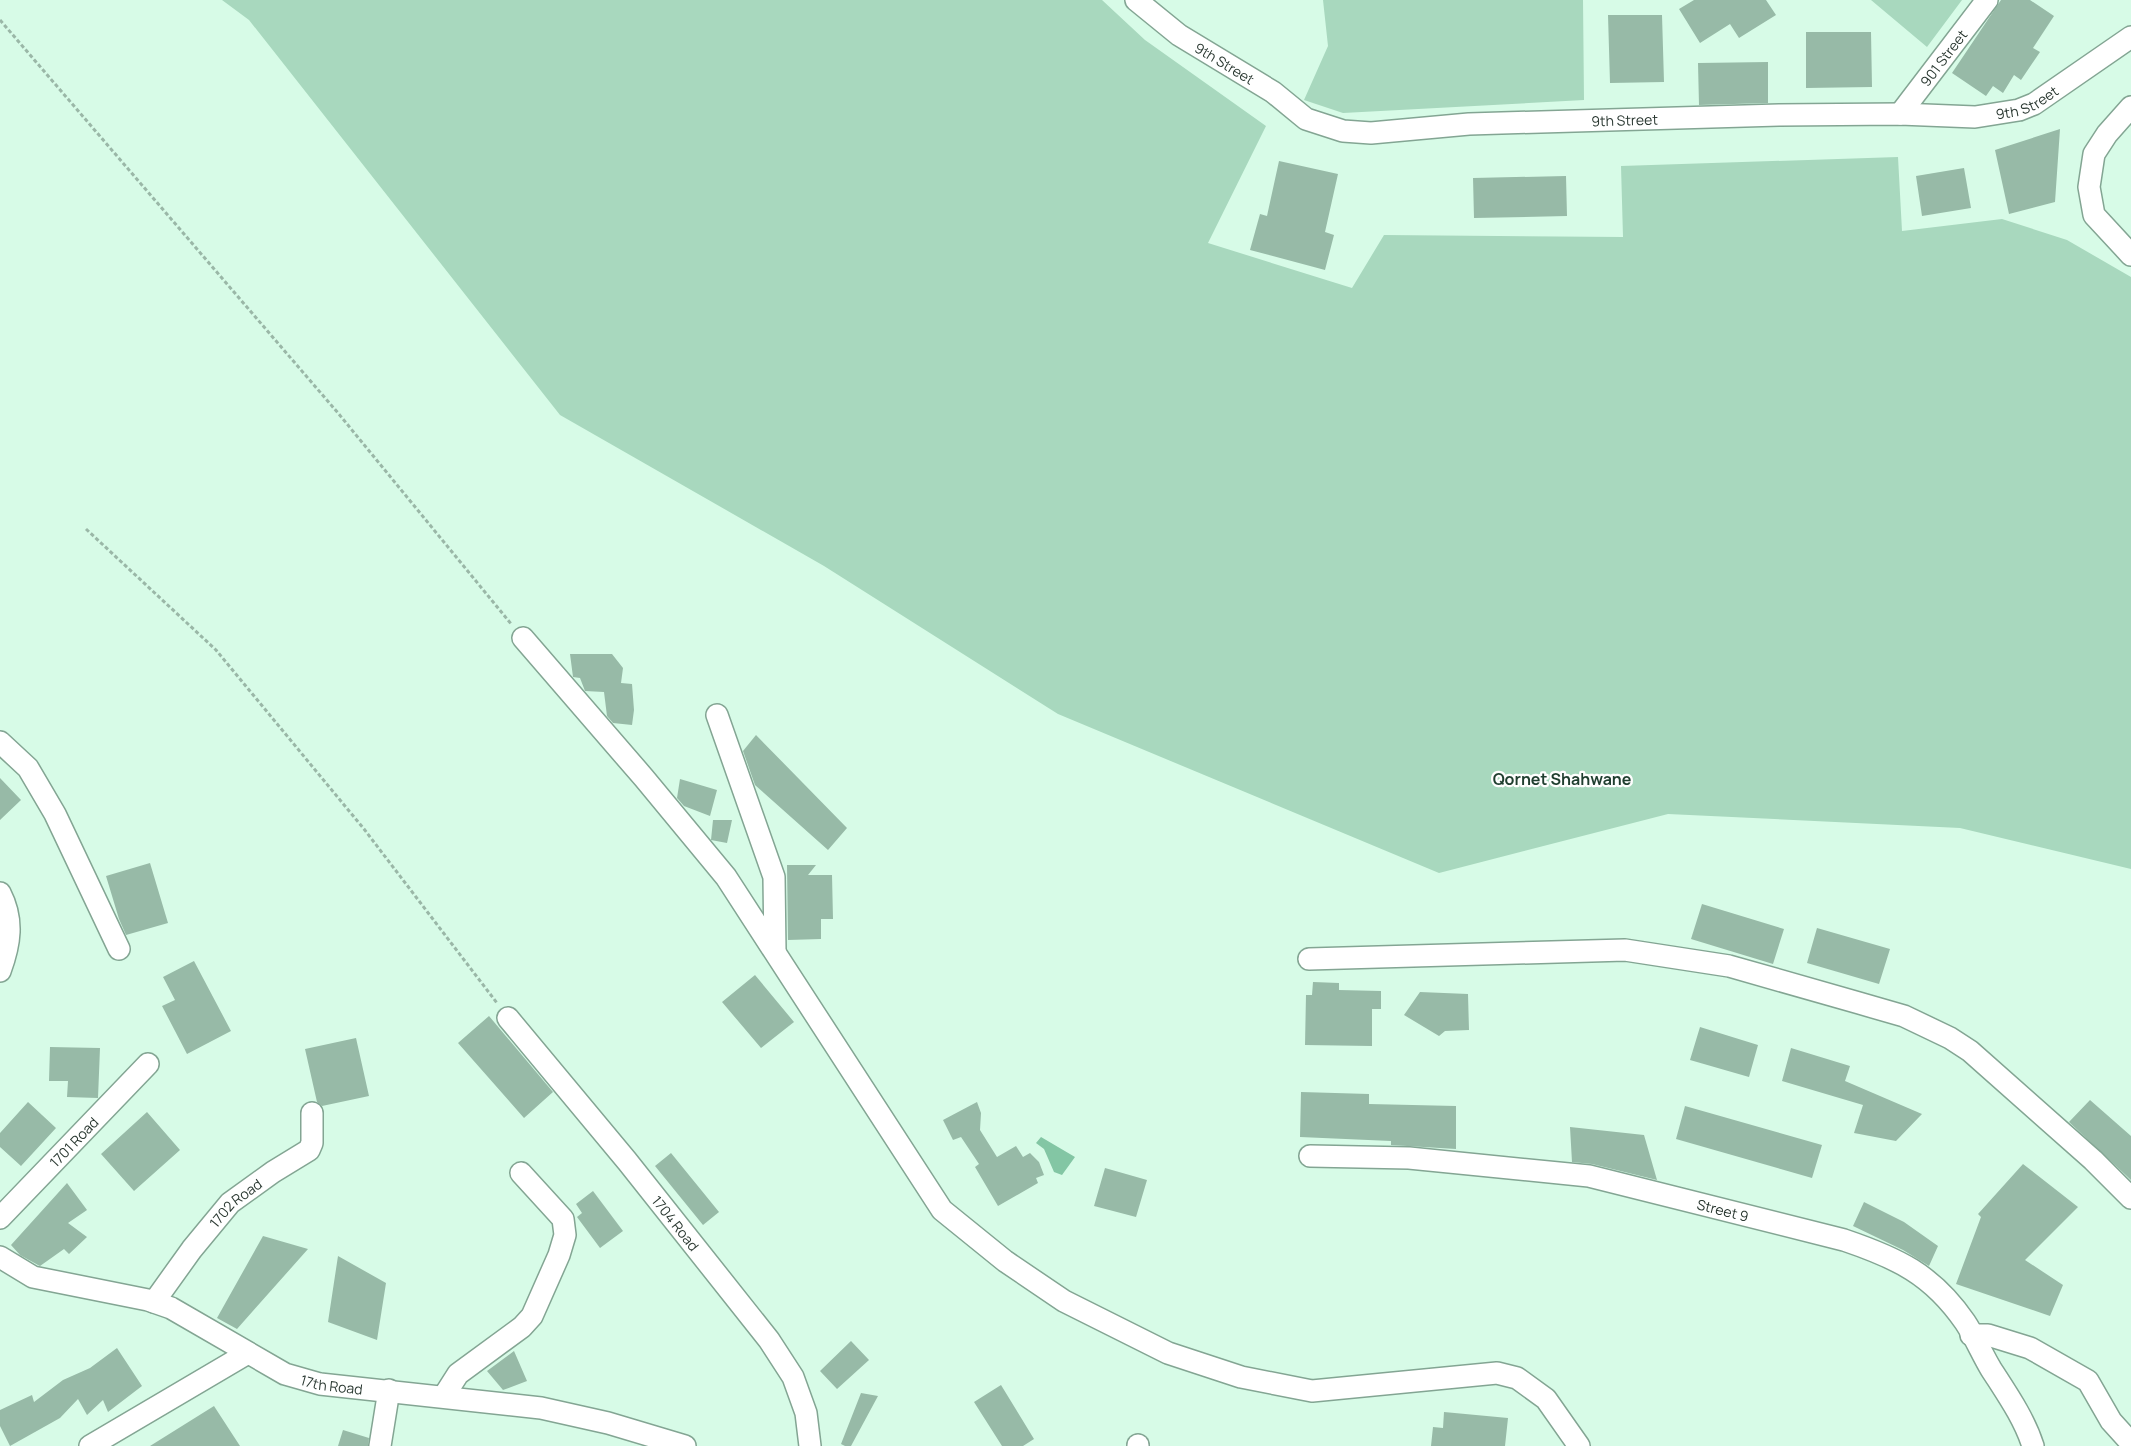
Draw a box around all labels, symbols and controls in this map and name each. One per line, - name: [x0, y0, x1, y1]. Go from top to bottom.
- street label: 901 Street: [1915, 25, 1971, 90]
- street label: 9th Street: [1191, 37, 1259, 88]
- street label: 9th Street: [1994, 81, 2062, 123]
- street label: 9th Street: [1591, 109, 1658, 130]
- district label: Qornet Shahwane: [1493, 768, 1632, 790]
- street label: 1701 Road: [45, 1112, 102, 1171]
- street label: 1702 Road: [205, 1174, 265, 1231]
- street label: 1704 Road: [648, 1191, 704, 1254]
- street label: Street 9: [1695, 1194, 1751, 1225]
- street label: 17th Road: [299, 1369, 364, 1398]

